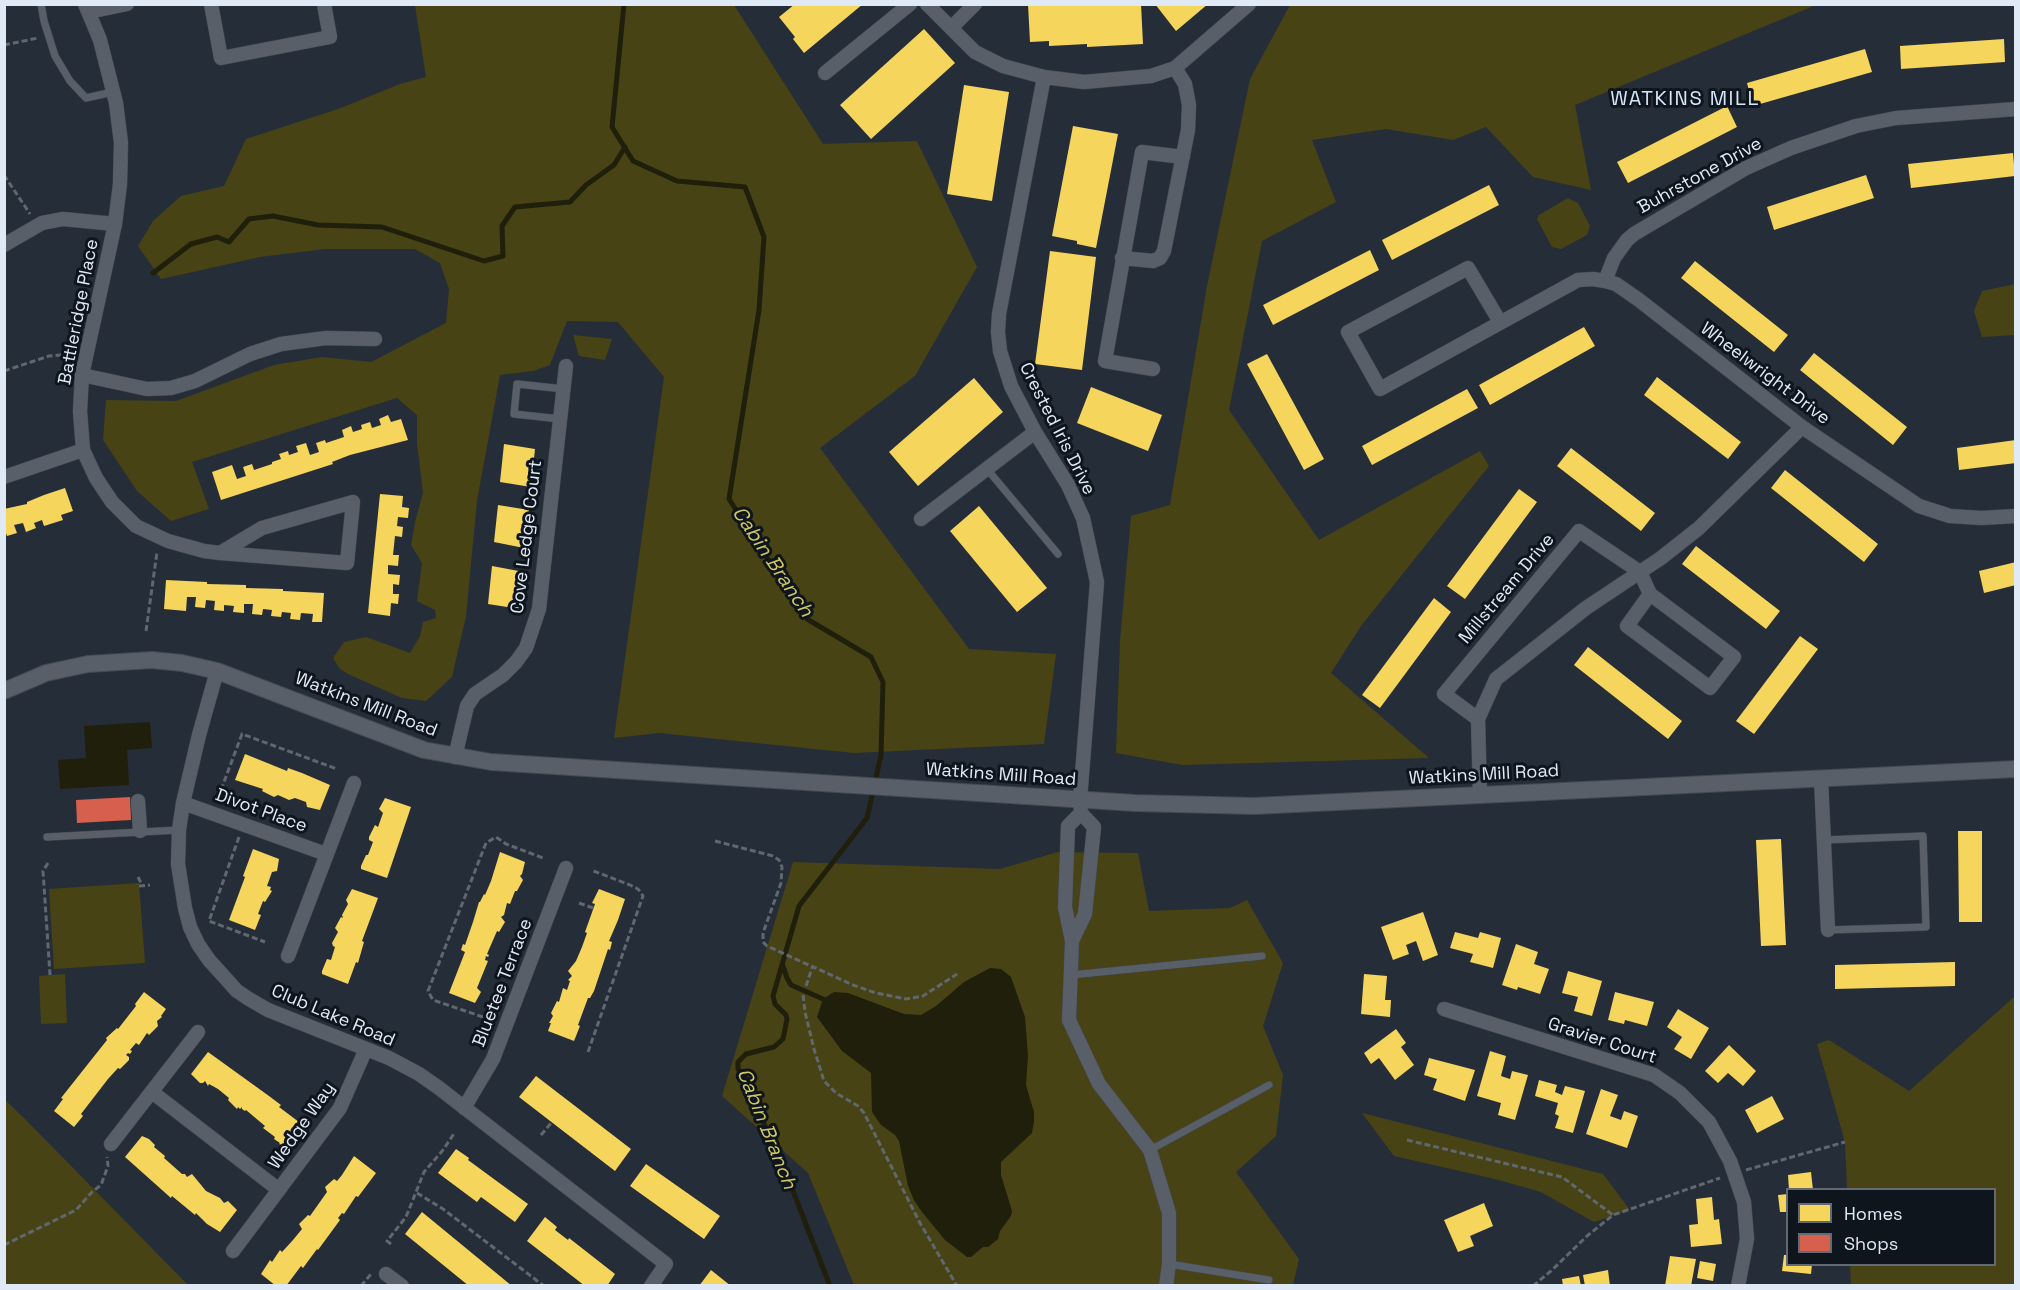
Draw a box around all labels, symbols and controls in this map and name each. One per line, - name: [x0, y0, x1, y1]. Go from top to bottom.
- district label: WATKINS MILL: [1610, 88, 1760, 112]
- street label: Buhrstone Drive: [1634, 133, 1766, 219]
- street label: Battleridge Place: [54, 237, 104, 387]
- street label: Wheelwright Drive: [1696, 318, 1834, 430]
- street label: Crested Iris Drive: [1014, 359, 1100, 499]
- street label: Cove Ledge Court: [507, 459, 547, 615]
- water label: Cabin Branch: [726, 502, 818, 622]
- street label: Millstream Drive: [1455, 530, 1559, 648]
- street label: Watkins Mill Road: [292, 668, 440, 742]
- street label: Watkins Mill Road: [925, 759, 1077, 791]
- street label: Watkins Mill Road: [1408, 760, 1560, 790]
- street label: Divot Place: [212, 784, 310, 838]
- street label: Bluetee Terrace: [469, 916, 537, 1050]
- street label: Club Lake Road: [268, 980, 398, 1052]
- street label: Gravier Court: [1545, 1013, 1659, 1069]
- water label: Cabin Branch: [731, 1065, 801, 1193]
- street label: Wedge Way: [264, 1078, 340, 1174]
- legend: [1786, 1188, 1996, 1266]
- text: Homes: [1844, 1202, 1903, 1225]
- text: Shops: [1844, 1232, 1898, 1255]

